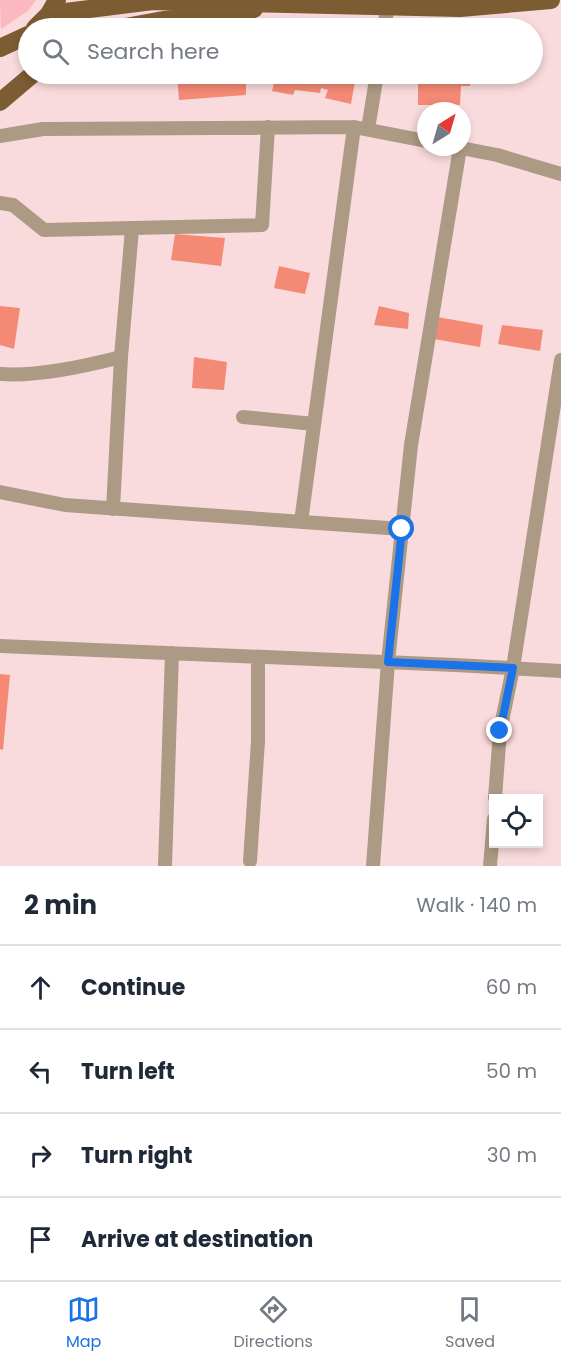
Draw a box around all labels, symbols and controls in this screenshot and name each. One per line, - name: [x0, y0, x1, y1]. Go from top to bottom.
- search box: [18, 18, 543, 84]
- icon: search: [39, 35, 72, 68]
- text: Search here: [87, 36, 220, 67]
- north arrow: [417, 102, 471, 156]
- route start: [388, 515, 414, 541]
- route end: [486, 717, 512, 743]
- map controls: [489, 794, 543, 848]
- button: locate: [489, 794, 543, 848]
- text: 2 min: [24, 887, 97, 923]
- text: Walk · 140 m: [416, 891, 537, 919]
- icon: ahead: [24, 971, 57, 1004]
- text: Continue: [81, 972, 185, 1003]
- text: 60 m: [486, 973, 537, 1001]
- icon: left: [24, 1055, 57, 1088]
- text: Turn left: [81, 1056, 175, 1087]
- text: 50 m: [486, 1057, 537, 1085]
- icon: right: [24, 1139, 57, 1172]
- text: Turn right: [81, 1140, 192, 1171]
- text: 30 m: [487, 1141, 537, 1169]
- icon: arrive: [24, 1223, 57, 1256]
- text: Arrive at destination: [81, 1224, 313, 1255]
- tab: Map: [66, 1293, 101, 1354]
- tab: Directions: [234, 1293, 313, 1354]
- tab: Saved: [445, 1293, 495, 1354]

